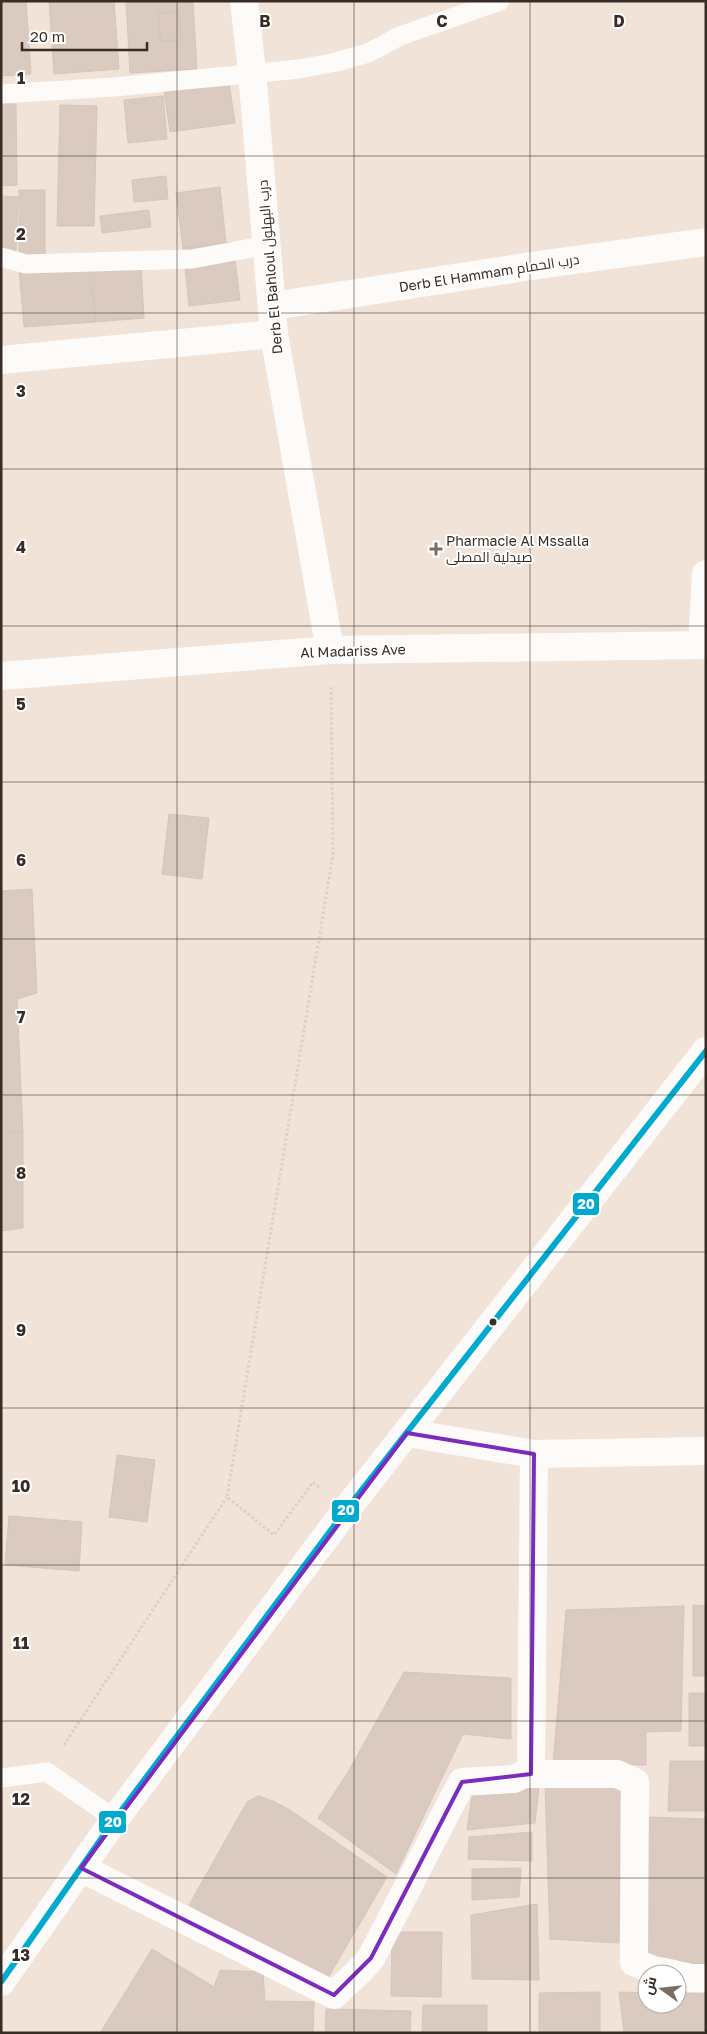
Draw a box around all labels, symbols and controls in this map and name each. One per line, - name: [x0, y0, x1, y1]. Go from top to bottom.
- text: B: [259, 11, 271, 31]
- text: C: [436, 11, 448, 31]
- text: D: [613, 11, 625, 31]
- scale bar: [22, 20, 148, 52]
- text: 20 m: [30, 27, 65, 45]
- text: 1: [17, 68, 25, 88]
- street label: Derb El Bahloul درب البهلول: [253, 179, 287, 355]
- text: 2: [16, 224, 26, 244]
- street label: Derb El Hammam درب الحمام: [397, 250, 581, 297]
- text: 3: [16, 381, 26, 401]
- place label: Pharmacie Al Mssalla صيدلية المصلى: [446, 532, 589, 565]
- text: 4: [16, 537, 26, 557]
- marker: Pharmacie Al Mssalla صيدلية المصلى: [430, 543, 442, 555]
- street label: Al Madariss Ave: [300, 640, 406, 661]
- text: 5: [16, 694, 26, 714]
- text: 6: [16, 850, 26, 870]
- text: 7: [17, 1007, 26, 1027]
- text: 8: [16, 1163, 26, 1183]
- line badge: 20: [572, 1192, 600, 1216]
- text: 20: [577, 1195, 595, 1212]
- unlabelled marker: [488, 1317, 498, 1327]
- text: 9: [16, 1320, 26, 1340]
- text: 10: [12, 1476, 30, 1496]
- line badge: 20: [331, 1499, 360, 1523]
- text: 20: [337, 1501, 355, 1518]
- text: 11: [13, 1633, 29, 1653]
- text: 12: [12, 1789, 30, 1809]
- line badge: 20: [98, 1810, 127, 1834]
- text: 20: [104, 1813, 122, 1830]
- text: 13: [12, 1945, 30, 1965]
- north arrow: [637, 1964, 687, 2014]
- text: ش: [638, 1975, 660, 1997]

